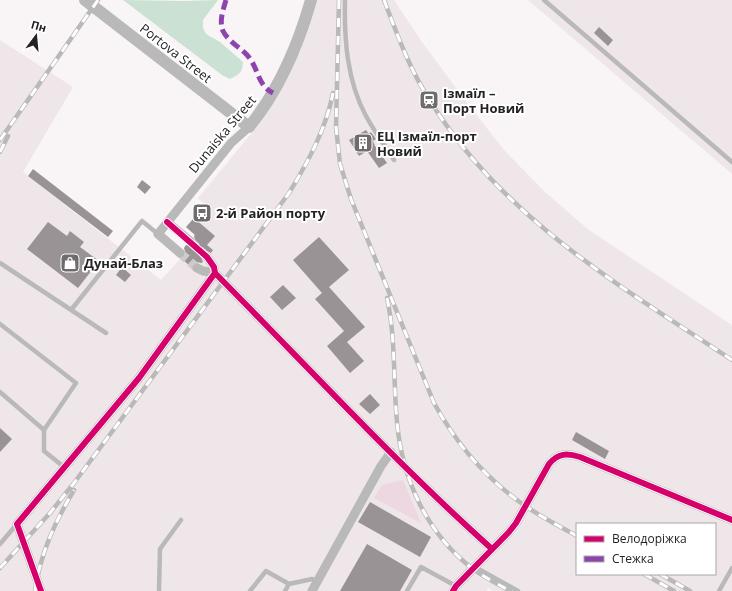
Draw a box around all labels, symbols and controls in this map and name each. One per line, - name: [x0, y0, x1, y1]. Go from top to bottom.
- north arrow: [16, 16, 56, 56]
- text: Пн: [29, 17, 48, 35]
- street label: Portova Street: [136, 19, 216, 87]
- place label: Ізмаїл – Порт Новий: [443, 84, 524, 117]
- station icon: Ізмаїл – Порт Новий: [418, 89, 440, 111]
- street label: Dunaiska Street: [184, 91, 260, 176]
- place label: ЕЦ Ізмаїл-порт Новий: [377, 127, 477, 160]
- building icon: ЕЦ Ізмаїл-порт Новий: [352, 132, 374, 154]
- bus stop icon: 2-й Район порту: [191, 202, 213, 224]
- place label: 2-й Район порту: [216, 204, 326, 222]
- shop icon: Дунай-Блаз: [59, 252, 81, 274]
- place label: Дунай-Блаз: [84, 254, 163, 272]
- legend: [576, 523, 716, 575]
- text: Велодоріжка: [612, 530, 687, 547]
- text: Стежка: [612, 550, 654, 567]

